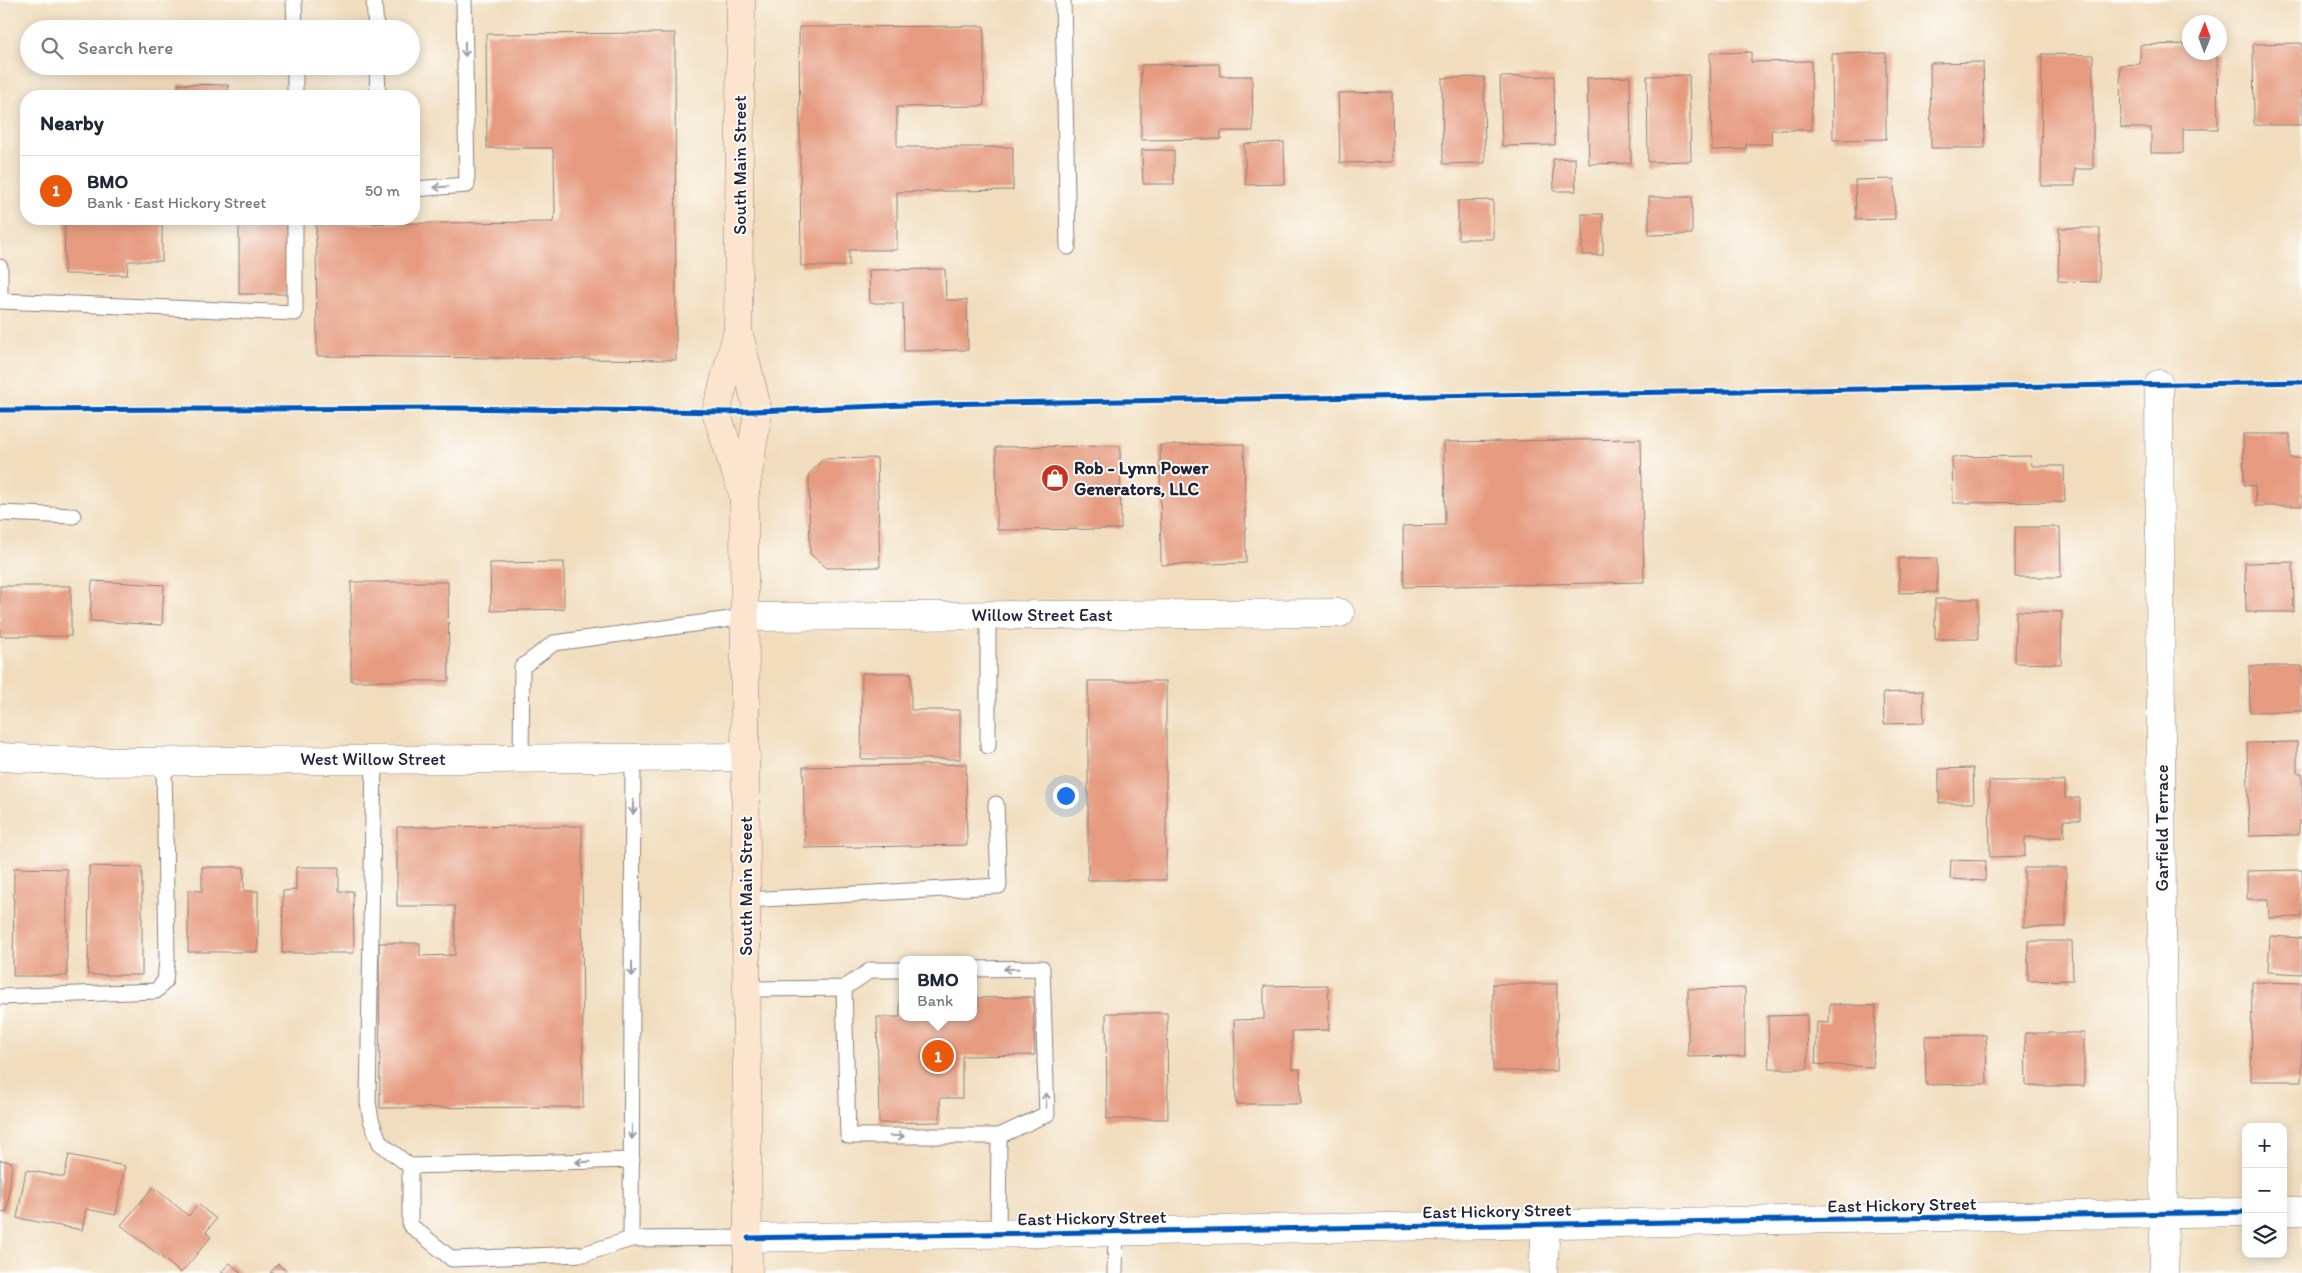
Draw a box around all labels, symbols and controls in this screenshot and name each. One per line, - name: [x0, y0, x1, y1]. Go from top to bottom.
- north arrow: [2182, 15, 2227, 60]
- search box: [20, 20, 420, 75]
- icon: search: [38, 34, 66, 62]
- text: Search here: [78, 36, 173, 59]
- one-way arrow: [460, 40, 470, 56]
- street label: South Main Street: [729, 95, 751, 235]
- text: Nearby: [40, 110, 104, 135]
- text: BMO: [87, 170, 128, 193]
- text: 1: [52, 181, 60, 200]
- text: 50 m: [365, 181, 400, 200]
- one-way arrow: [433, 182, 449, 191]
- text: Bank · East Hickory Street: [87, 193, 266, 212]
- place label: Rob - Lynn Power Generators, LLC: [1074, 457, 1209, 500]
- shop icon: Rob - Lynn Power Generators, LLC: [1040, 463, 1070, 493]
- street label: Willow Street East: [972, 604, 1113, 626]
- street label: West Willow Street: [300, 748, 446, 770]
- street label: Garfield Terrace: [2151, 765, 2173, 891]
- your location: [1053, 783, 1079, 809]
- one-way arrow: [628, 798, 638, 814]
- street label: South Main Street: [735, 816, 757, 956]
- popup: [899, 956, 977, 1021]
- one-way arrow: [628, 961, 637, 977]
- one-way arrow: [1003, 964, 1020, 974]
- text: BMO: [917, 968, 959, 991]
- text: Bank: [917, 991, 953, 1010]
- pin: 1: [922, 1037, 954, 1075]
- one-way arrow: [1041, 1092, 1051, 1108]
- one-way arrow: [627, 1123, 637, 1139]
- map controls: [2242, 1123, 2287, 1258]
- button: +: [2242, 1123, 2287, 1168]
- one-way arrow: [888, 1131, 904, 1141]
- one-way arrow: [575, 1157, 591, 1166]
- button: −: [2242, 1168, 2287, 1213]
- street label: East Hickory Street: [1827, 1193, 1977, 1217]
- street label: East Hickory Street: [1422, 1199, 1572, 1223]
- street label: East Hickory Street: [1017, 1206, 1167, 1230]
- button: layers: [2242, 1213, 2287, 1258]

